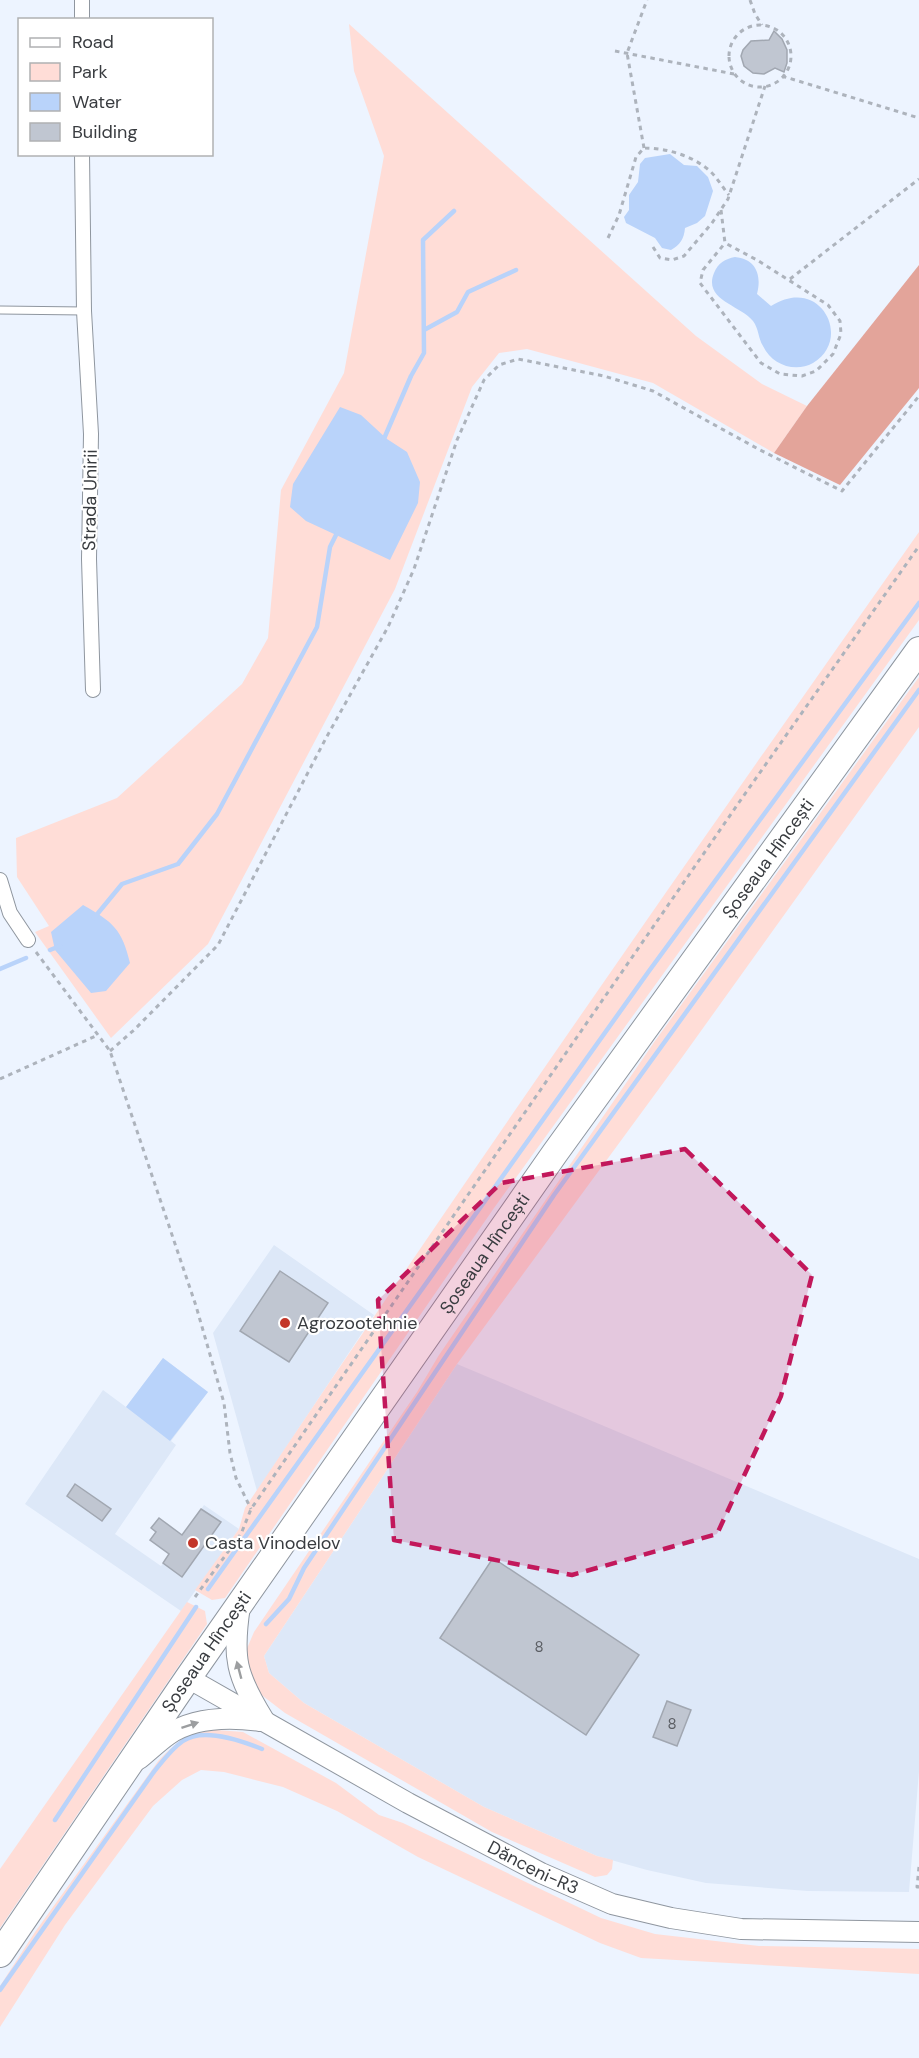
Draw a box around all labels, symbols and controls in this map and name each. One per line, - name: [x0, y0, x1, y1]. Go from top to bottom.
- legend: [18, 18, 213, 156]
- text: Road: [72, 30, 114, 54]
- text: Park: [72, 60, 108, 84]
- text: Water: [72, 90, 122, 114]
- text: Building: [72, 120, 137, 144]
- street label: Strada Unirii: [77, 449, 103, 551]
- street label: Șoseaua Hîncești: [717, 794, 820, 923]
- street label: Șoseaua Hîncești: [434, 1188, 535, 1319]
- place label: Agrozootehnie: [297, 1311, 417, 1335]
- marker: Agrozootehnie: [278, 1316, 292, 1330]
- place label: Casta Vinodelov: [205, 1531, 341, 1555]
- marker: Casta Vinodelov: [186, 1536, 200, 1550]
- street label: Șoseaua Hîncești: [156, 1587, 257, 1717]
- house number: 8: [534, 1637, 544, 1657]
- one-way arrow: [234, 1661, 244, 1679]
- house number: 8: [667, 1714, 677, 1734]
- one-way arrow: [181, 1720, 199, 1729]
- street label: Dănceni-R3: [483, 1835, 583, 1900]

